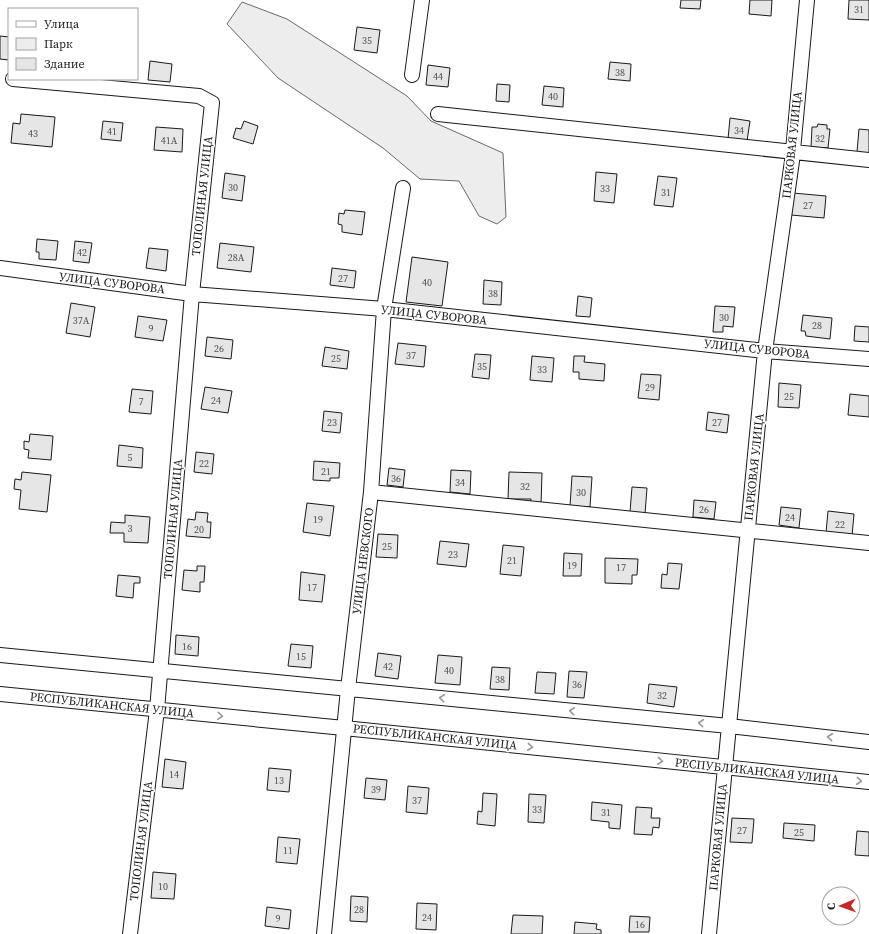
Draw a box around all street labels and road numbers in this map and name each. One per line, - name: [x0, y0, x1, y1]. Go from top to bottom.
- street label: ПАРКОВАЯ УЛИЦА: [778, 91, 806, 199]
- street label: ТОПОЛИНАЯ УЛИЦА: [188, 135, 216, 257]
- street label: УЛИЦА СУВОРОВА: [58, 269, 166, 297]
- street label: УЛИЦА СУВОРОВА: [380, 301, 488, 329]
- street label: УЛИЦА СУВОРОВА: [703, 335, 811, 363]
- street label: ПАРКОВАЯ УЛИЦА: [740, 413, 768, 521]
- street label: ТОПОЛИНАЯ УЛИЦА: [160, 458, 186, 580]
- street label: УЛИЦА НЕВСКОГО: [349, 507, 377, 615]
- street label: РЕСПУБЛИКАНСКАЯ УЛИЦА: [29, 688, 195, 722]
- street label: РЕСПУБЛИКАНСКАЯ УЛИЦА: [352, 720, 518, 754]
- street label: РЕСПУБЛИКАНСКАЯ УЛИЦА: [674, 754, 840, 788]
- street label: ТОПОЛИНАЯ УЛИЦА: [126, 780, 156, 902]
- street label: ПАРКОВАЯ УЛИЦА: [705, 783, 731, 891]

